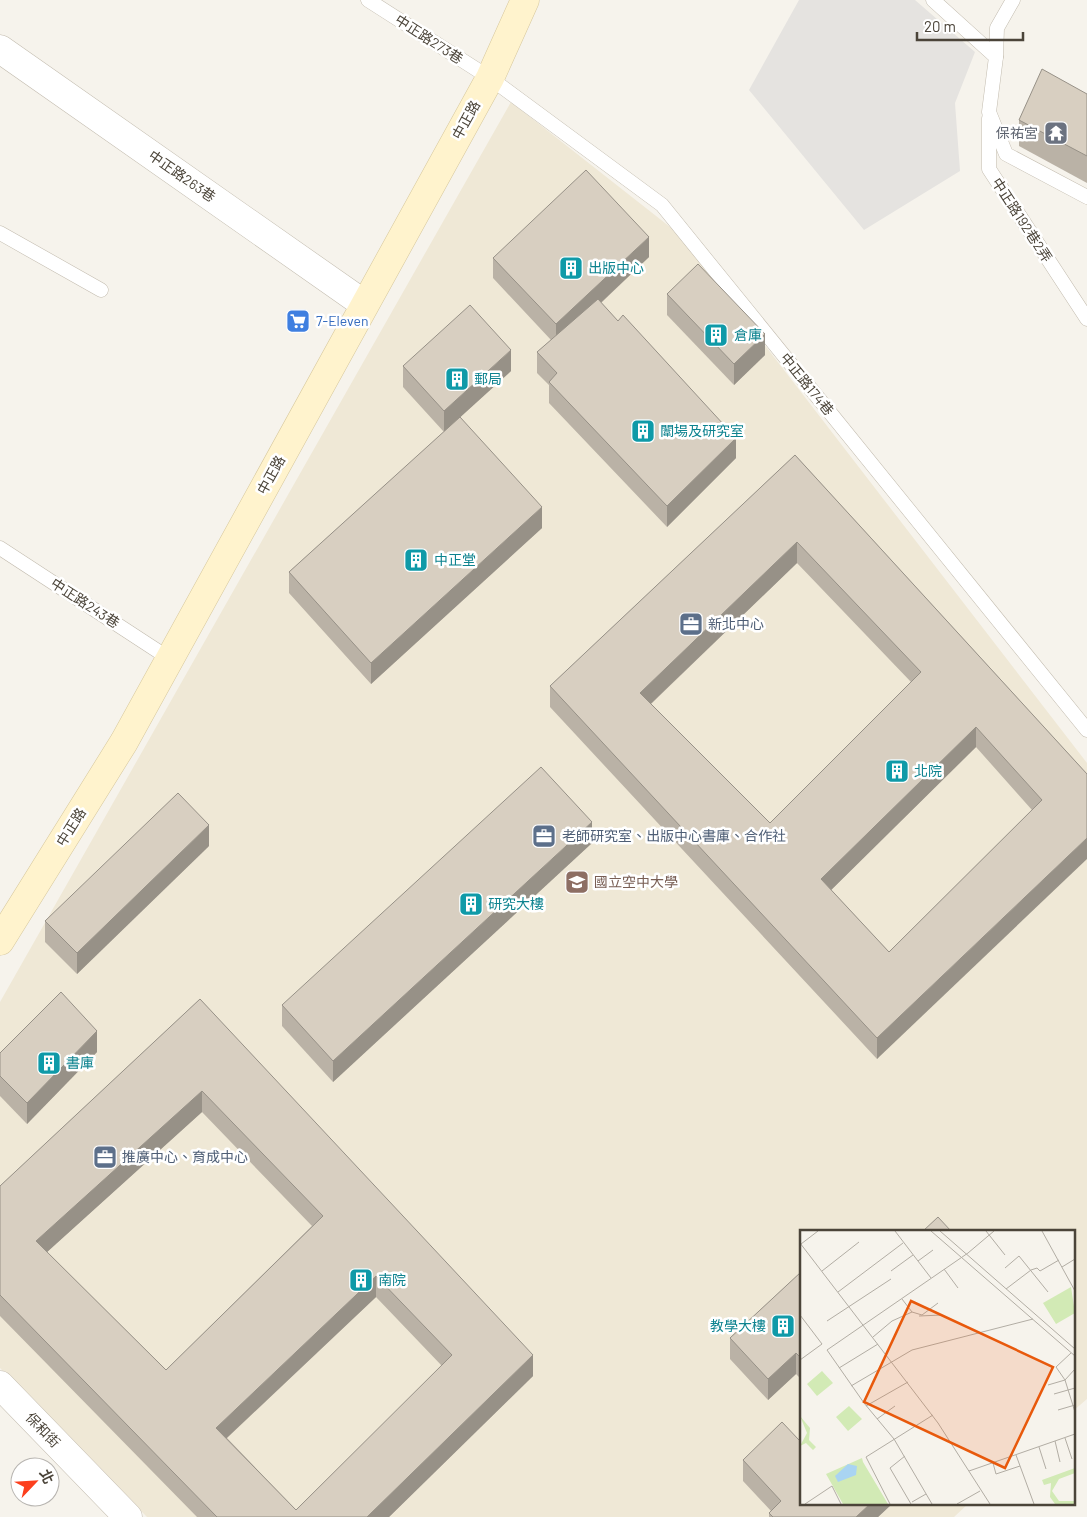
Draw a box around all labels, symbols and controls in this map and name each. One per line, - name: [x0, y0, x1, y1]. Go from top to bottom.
- street label: 中正路273巷: [392, 10, 466, 67]
- scale bar: [917, 10, 1023, 42]
- text: 20 m: [924, 17, 956, 35]
- street label: 中正路: [448, 97, 483, 142]
- temple icon: 保祐宮: [1043, 120, 1069, 146]
- place label: 保祐宮: [996, 124, 1038, 141]
- street label: 中正路263巷: [145, 146, 219, 205]
- street label: 中正路192巷2弄: [989, 174, 1056, 265]
- building icon: 出版中心: [558, 255, 584, 281]
- place label: 出版中心: [588, 259, 644, 276]
- supermarket icon: 7-Eleven: [285, 308, 311, 334]
- place label: 7-Eleven: [316, 312, 369, 329]
- building icon: 倉庫: [703, 322, 729, 348]
- place label: 倉庫: [734, 326, 762, 343]
- street label: 中正路174巷: [777, 349, 838, 418]
- building icon: 郵局: [444, 366, 470, 392]
- place label: 郵局: [474, 370, 502, 387]
- building icon: 闈場及研究室: [630, 418, 656, 444]
- place label: 闈場及研究室: [660, 422, 744, 439]
- street label: 中正路: [253, 452, 288, 497]
- building icon: 中正堂: [403, 547, 429, 573]
- place label: 中正堂: [434, 551, 476, 568]
- street label: 中正路243巷: [48, 574, 123, 631]
- office icon: 新北中心: [678, 611, 704, 637]
- place label: 新北中心: [708, 615, 764, 632]
- building icon: 北院: [884, 758, 910, 784]
- place label: 北院: [914, 762, 942, 779]
- street label: 中正路: [52, 804, 89, 849]
- office icon: 老師研究室、出版中心書庫、合作社: [531, 823, 557, 849]
- place label: 老師研究室、出版中心書庫、合作社: [562, 827, 786, 844]
- school or university icon: 國立空中大學: [564, 869, 590, 895]
- place label: 國立空中大學: [594, 873, 678, 890]
- building icon: 研究大樓: [458, 891, 484, 917]
- place label: 研究大樓: [488, 895, 544, 912]
- building icon: 書庫: [36, 1050, 62, 1076]
- place label: 書庫: [66, 1054, 94, 1071]
- office icon: 推廣中心、育成中心: [92, 1144, 118, 1170]
- place label: 推廣中心、育成中心: [122, 1148, 248, 1165]
- inset map: [800, 1230, 1074, 1504]
- building icon: 南院: [348, 1267, 374, 1293]
- place label: 南院: [378, 1271, 406, 1288]
- building icon: 教學大樓: [770, 1313, 796, 1339]
- place label: 教學大樓: [710, 1317, 766, 1334]
- street label: 保和街: [23, 1409, 64, 1451]
- north arrow: [10, 1457, 60, 1507]
- text: 北: [37, 1466, 58, 1486]

